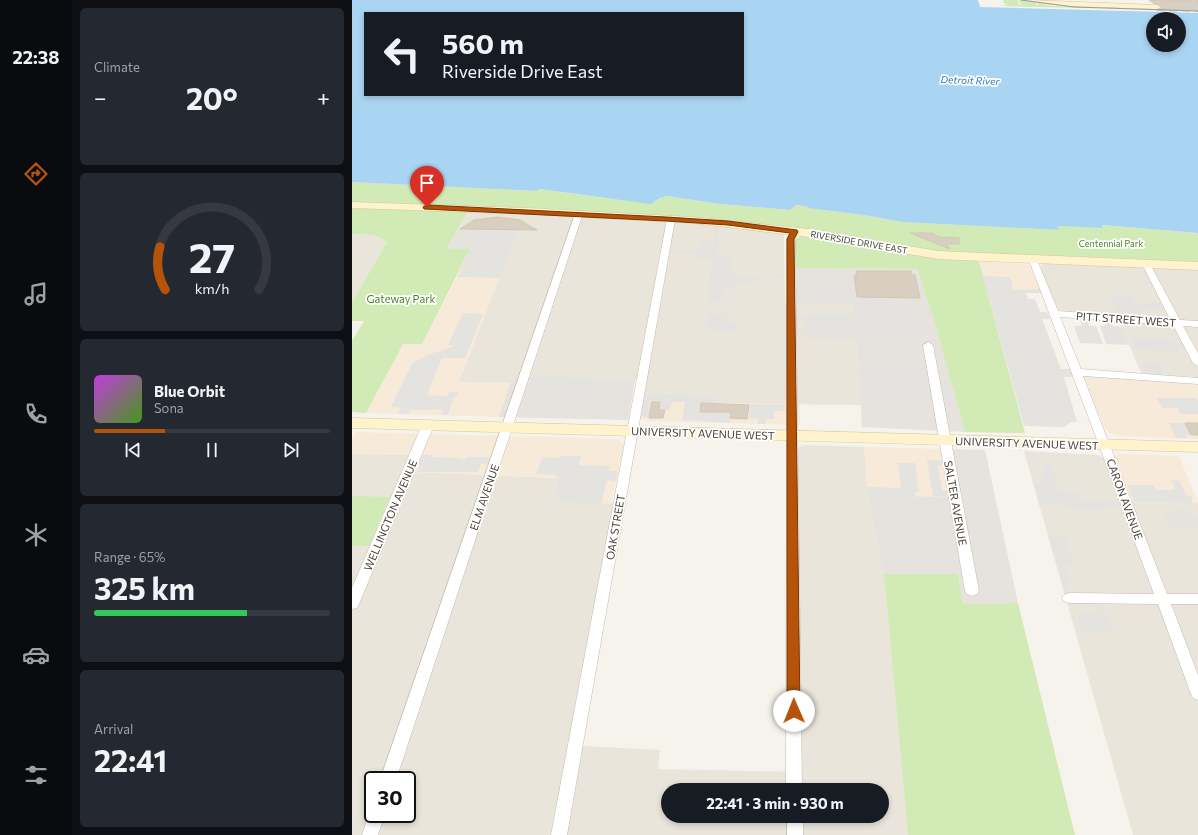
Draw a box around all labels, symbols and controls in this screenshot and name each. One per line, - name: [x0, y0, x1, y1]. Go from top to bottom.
- map controls: [1146, 12, 1186, 52]
- button: sound: [1146, 12, 1186, 52]
- text: 560 m: [442, 26, 524, 60]
- icon: left: [376, 28, 428, 80]
- text: 22:38: [13, 46, 59, 68]
- text: Climate: [94, 59, 140, 75]
- text: Riverside Drive East: [442, 60, 603, 82]
- water label: Detroit River: [940, 73, 1001, 87]
- text: 20°: [186, 79, 238, 116]
- text: −: [94, 84, 107, 111]
- text: +: [317, 84, 330, 111]
- icon: directions: [22, 160, 50, 188]
- pin: [410, 166, 444, 207]
- icon: arrive: [416, 172, 438, 194]
- street label: RIVERSIDE DRIVE EAST: [810, 228, 909, 256]
- text: 27: [189, 231, 235, 282]
- park label: Centennial Park: [1079, 238, 1143, 249]
- text: km/h: [195, 279, 229, 297]
- icon: music: [22, 280, 50, 308]
- park label: Gateway Park: [366, 292, 436, 305]
- street label: PITT STREET WEST: [1076, 309, 1176, 329]
- text: Blue Orbit: [154, 382, 225, 400]
- icon: phone: [22, 400, 50, 428]
- text: Sona: [154, 400, 184, 416]
- street label: UNIVERSITY AVENUE WEST: [631, 424, 775, 442]
- street label: UNIVERSITY AVENUE WEST: [955, 434, 1099, 452]
- icon: previous: [122, 439, 144, 461]
- icon: pause: [201, 439, 223, 461]
- icon: next: [280, 439, 302, 461]
- street label: WELLINGTON AVENUE: [361, 457, 419, 573]
- street label: CARON AVENUE: [1104, 457, 1146, 541]
- street label: SALTER AVENUE: [942, 459, 970, 547]
- street label: ELM AVENUE: [467, 462, 501, 532]
- street label: OAK STREET: [603, 493, 627, 561]
- icon: climate: [22, 521, 50, 549]
- text: Range · 65%: [94, 549, 166, 565]
- text: 325 km: [94, 569, 195, 606]
- icon: car: [22, 641, 50, 669]
- position arrow: [773, 690, 815, 732]
- text: Arrival: [94, 721, 133, 737]
- text: 22:41: [94, 741, 167, 778]
- icon: filters: [22, 761, 50, 789]
- speed limit sign: 30: [364, 771, 416, 823]
- text: 22:41 · 3 min · 930 m: [706, 794, 844, 812]

